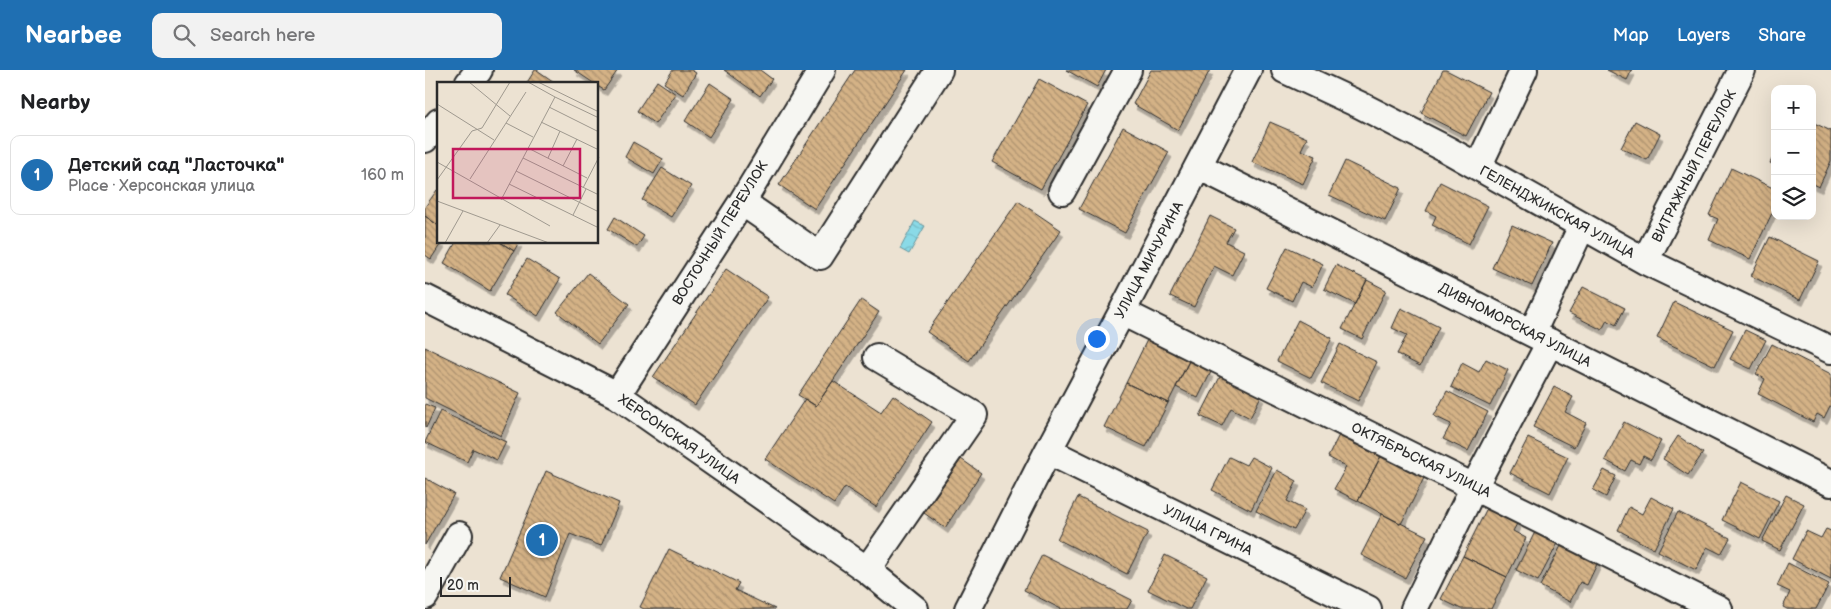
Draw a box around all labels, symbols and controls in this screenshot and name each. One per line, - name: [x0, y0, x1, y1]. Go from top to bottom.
- search box: [152, 13, 502, 58]
- text: Nearbee: [25, 21, 122, 50]
- icon: search: [170, 21, 198, 49]
- text: Search here: [210, 24, 315, 47]
- text: Map: [1613, 25, 1649, 46]
- text: Layers: [1677, 25, 1730, 46]
- text: Share: [1758, 25, 1806, 46]
- inset map: [437, 82, 599, 244]
- map controls: [1771, 85, 1816, 220]
- button: +: [1771, 85, 1816, 130]
- street label: ВИТРАЖНЫЙ ПЕРЕУЛОК: [1648, 86, 1740, 245]
- text: Nearby: [20, 90, 90, 115]
- button: −: [1771, 130, 1816, 175]
- text: Детский сад "Ласточка": [68, 154, 285, 177]
- street label: ВОСТОЧНЫЙ ПЕРЕУЛОК: [669, 157, 772, 308]
- street label: ГЕЛЕНДЖИКСКАЯ УЛИЦА: [1476, 162, 1638, 262]
- text: 1: [34, 166, 40, 185]
- text: 160 m: [361, 166, 404, 185]
- button: layers: [1771, 175, 1816, 220]
- text: Place · Херсонская улица: [68, 177, 255, 196]
- street label: УЛИЦА МИЧУРИНА: [1111, 198, 1187, 321]
- street label: ДИВНОМОРСКАЯ УЛИЦА: [1436, 279, 1594, 371]
- your location: [1084, 326, 1110, 352]
- street label: ХЕРСОНСКАЯ УЛИЦА: [615, 391, 743, 488]
- street label: ОКТЯБРЬСКАЯ УЛИЦА: [1348, 419, 1494, 501]
- street label: УЛИЦА ГРИНА: [1161, 501, 1256, 559]
- pin: 1: [526, 521, 558, 559]
- scale bar: [440, 574, 511, 597]
- text: 20 m: [447, 577, 479, 594]

